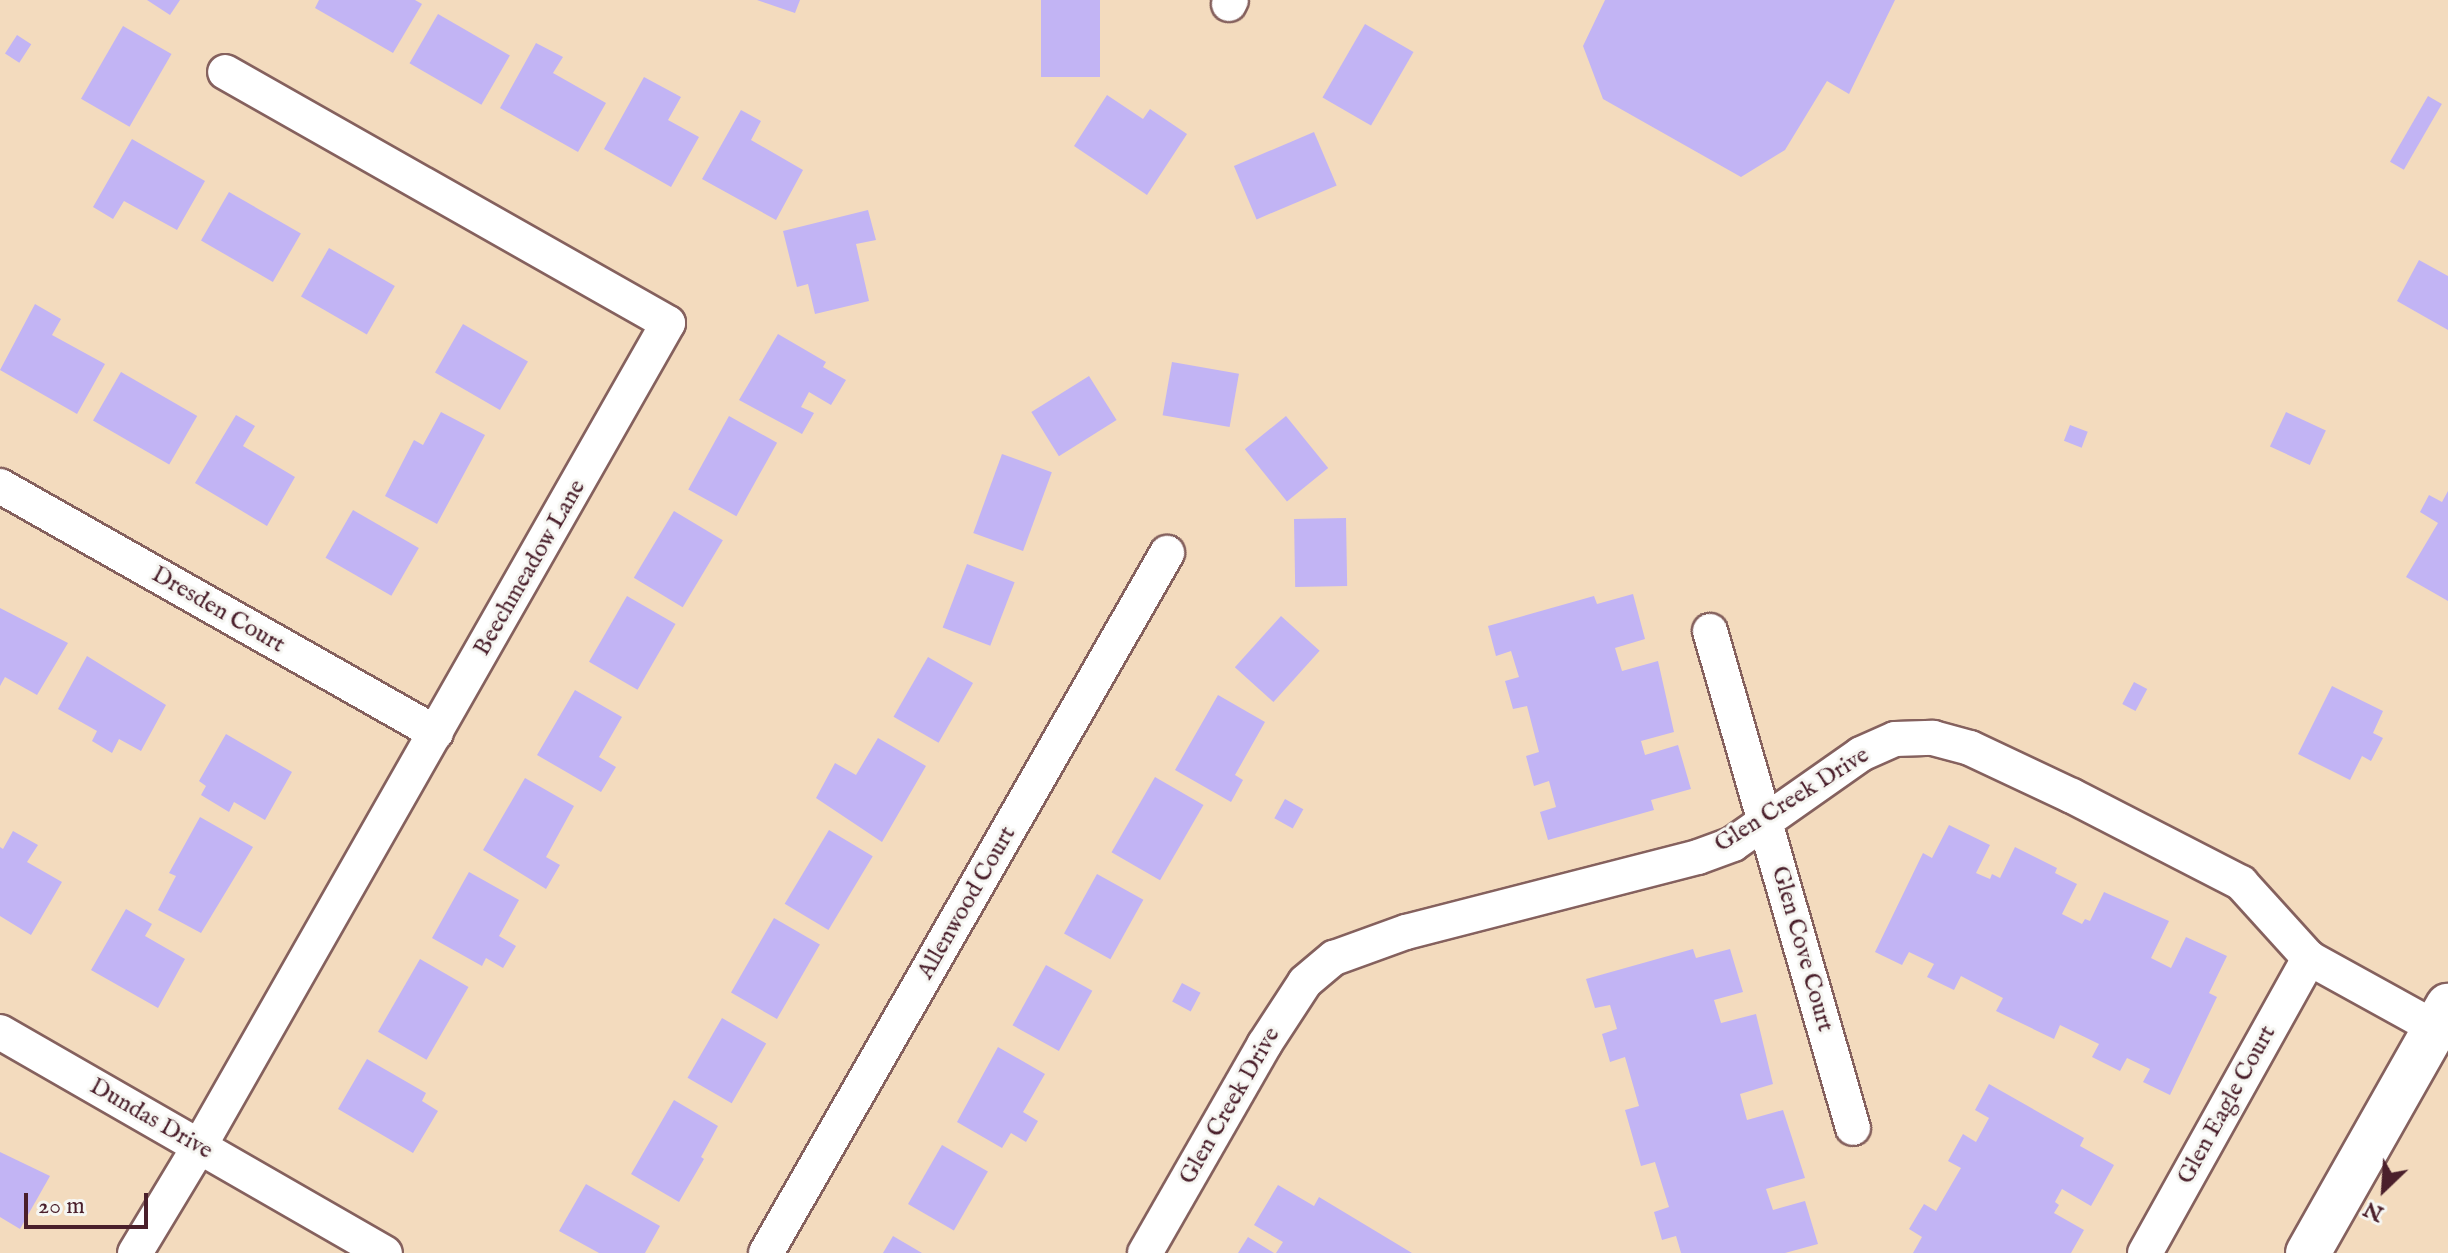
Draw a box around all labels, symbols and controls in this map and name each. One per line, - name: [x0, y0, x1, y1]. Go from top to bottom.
- street label: Beechmeadow Lane: [468, 475, 592, 661]
- street label: Dresden Court: [146, 560, 290, 660]
- street label: Glen Creek Drive: [1710, 741, 1874, 859]
- street label: Allenwood Court: [912, 821, 1022, 985]
- street label: Glen Cove Court: [1765, 863, 1839, 1035]
- street label: Glen Eagle Court: [2172, 1021, 2282, 1189]
- street label: Glen Creek Drive: [1173, 1022, 1287, 1190]
- street label: Dundas Drive: [84, 1072, 218, 1166]
- north arrow: [2344, 1149, 2424, 1229]
- scale bar: [28, 1177, 152, 1227]
- text: 20 m: [38, 1191, 85, 1222]
- text: N: [2359, 1194, 2388, 1227]

